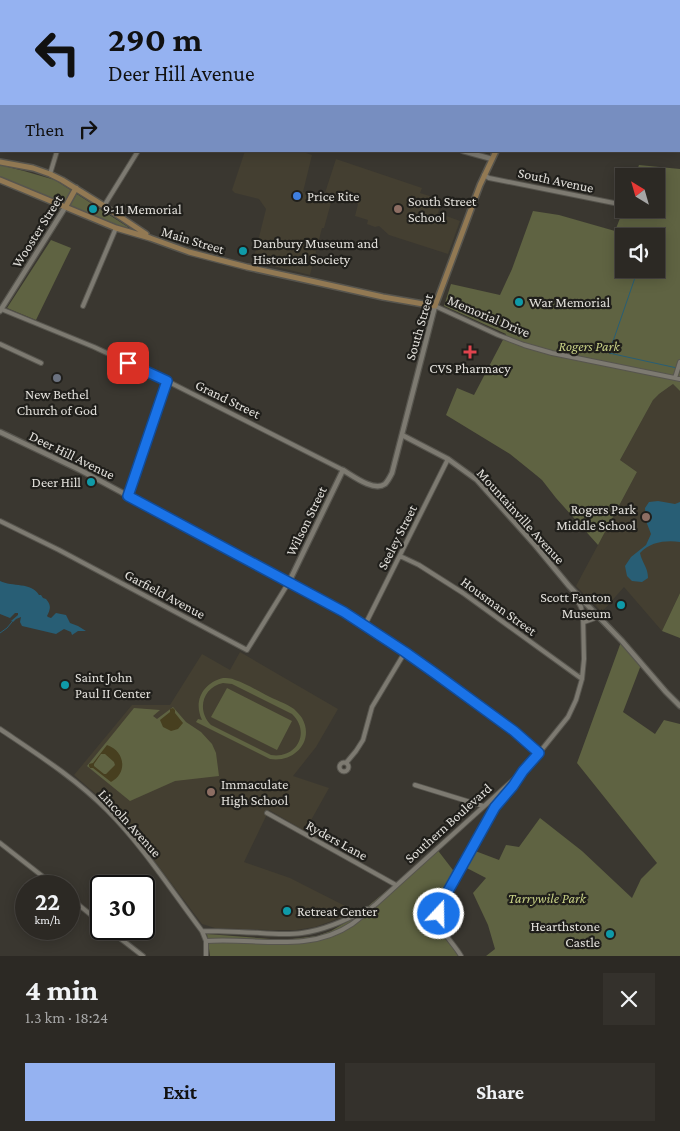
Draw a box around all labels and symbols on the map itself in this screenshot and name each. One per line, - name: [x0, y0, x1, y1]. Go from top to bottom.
- street label: South Avenue: [517, 164, 595, 196]
- north arrow: [615, 168, 665, 218]
- place label: Price Rite: [307, 188, 359, 204]
- marker: Price Rite: [291, 190, 303, 202]
- street label: Wooster Street: [8, 191, 66, 270]
- place label: South Street School: [408, 193, 477, 225]
- place label: 9-11 Memorial: [103, 201, 182, 217]
- marker: 9-11 Memorial: [87, 203, 99, 215]
- marker: South Street School: [392, 203, 404, 215]
- street label: Main Street: [160, 223, 227, 257]
- place label: Danbury Museum and Historical Society: [253, 235, 379, 267]
- marker: Danbury Museum and Historical Society: [237, 245, 249, 257]
- street label: Memorial Drive: [445, 291, 533, 341]
- street label: South Street: [402, 292, 436, 362]
- place label: War Memorial: [529, 294, 610, 310]
- marker: War Memorial: [513, 296, 525, 308]
- park label: Rogers Park: [558, 338, 620, 354]
- pin: [107, 342, 149, 384]
- marker: CVS Pharmacy: [464, 346, 476, 358]
- place label: CVS Pharmacy: [429, 360, 511, 376]
- marker: New Bethel Church of God: [51, 372, 63, 384]
- street label: Grand Street: [193, 376, 263, 422]
- place label: New Bethel Church of God: [17, 386, 98, 418]
- street label: Deer Hill Avenue: [26, 427, 118, 483]
- street label: Mountainville Avenue: [474, 465, 568, 567]
- place label: Deer Hill: [32, 474, 81, 490]
- marker: Deer Hill: [85, 476, 97, 488]
- street label: Wilson Street: [282, 483, 330, 558]
- place label: Rogers Park Middle School: [556, 501, 636, 533]
- street label: Seeley Street: [374, 502, 420, 572]
- marker: Rogers Park Middle School: [640, 511, 652, 523]
- street label: Garfield Avenue: [122, 566, 208, 622]
- street label: Housman Street: [458, 573, 540, 639]
- place label: Scott Fanton Museum: [540, 589, 611, 621]
- marker: Scott Fanton Museum: [615, 599, 627, 611]
- place label: Saint John Paul II Center: [75, 669, 151, 701]
- marker: Saint John Paul II Center: [59, 679, 71, 691]
- place label: Immaculate High School: [221, 776, 288, 808]
- street label: Southern Boulevard: [401, 779, 495, 866]
- street label: Lincoln Avenue: [95, 786, 165, 860]
- marker: Immaculate High School: [205, 786, 217, 798]
- street label: Ryders Lane: [304, 817, 370, 863]
- speed limit sign: 30: [90, 875, 155, 940]
- position arrow: [412, 887, 464, 939]
- park label: Tarrywile Park: [508, 890, 587, 906]
- place label: Retreat Center: [297, 903, 377, 919]
- marker: Retreat Center: [281, 905, 293, 917]
- place label: Hearthstone Castle: [530, 918, 600, 950]
- marker: Hearthstone Castle: [604, 928, 616, 940]

